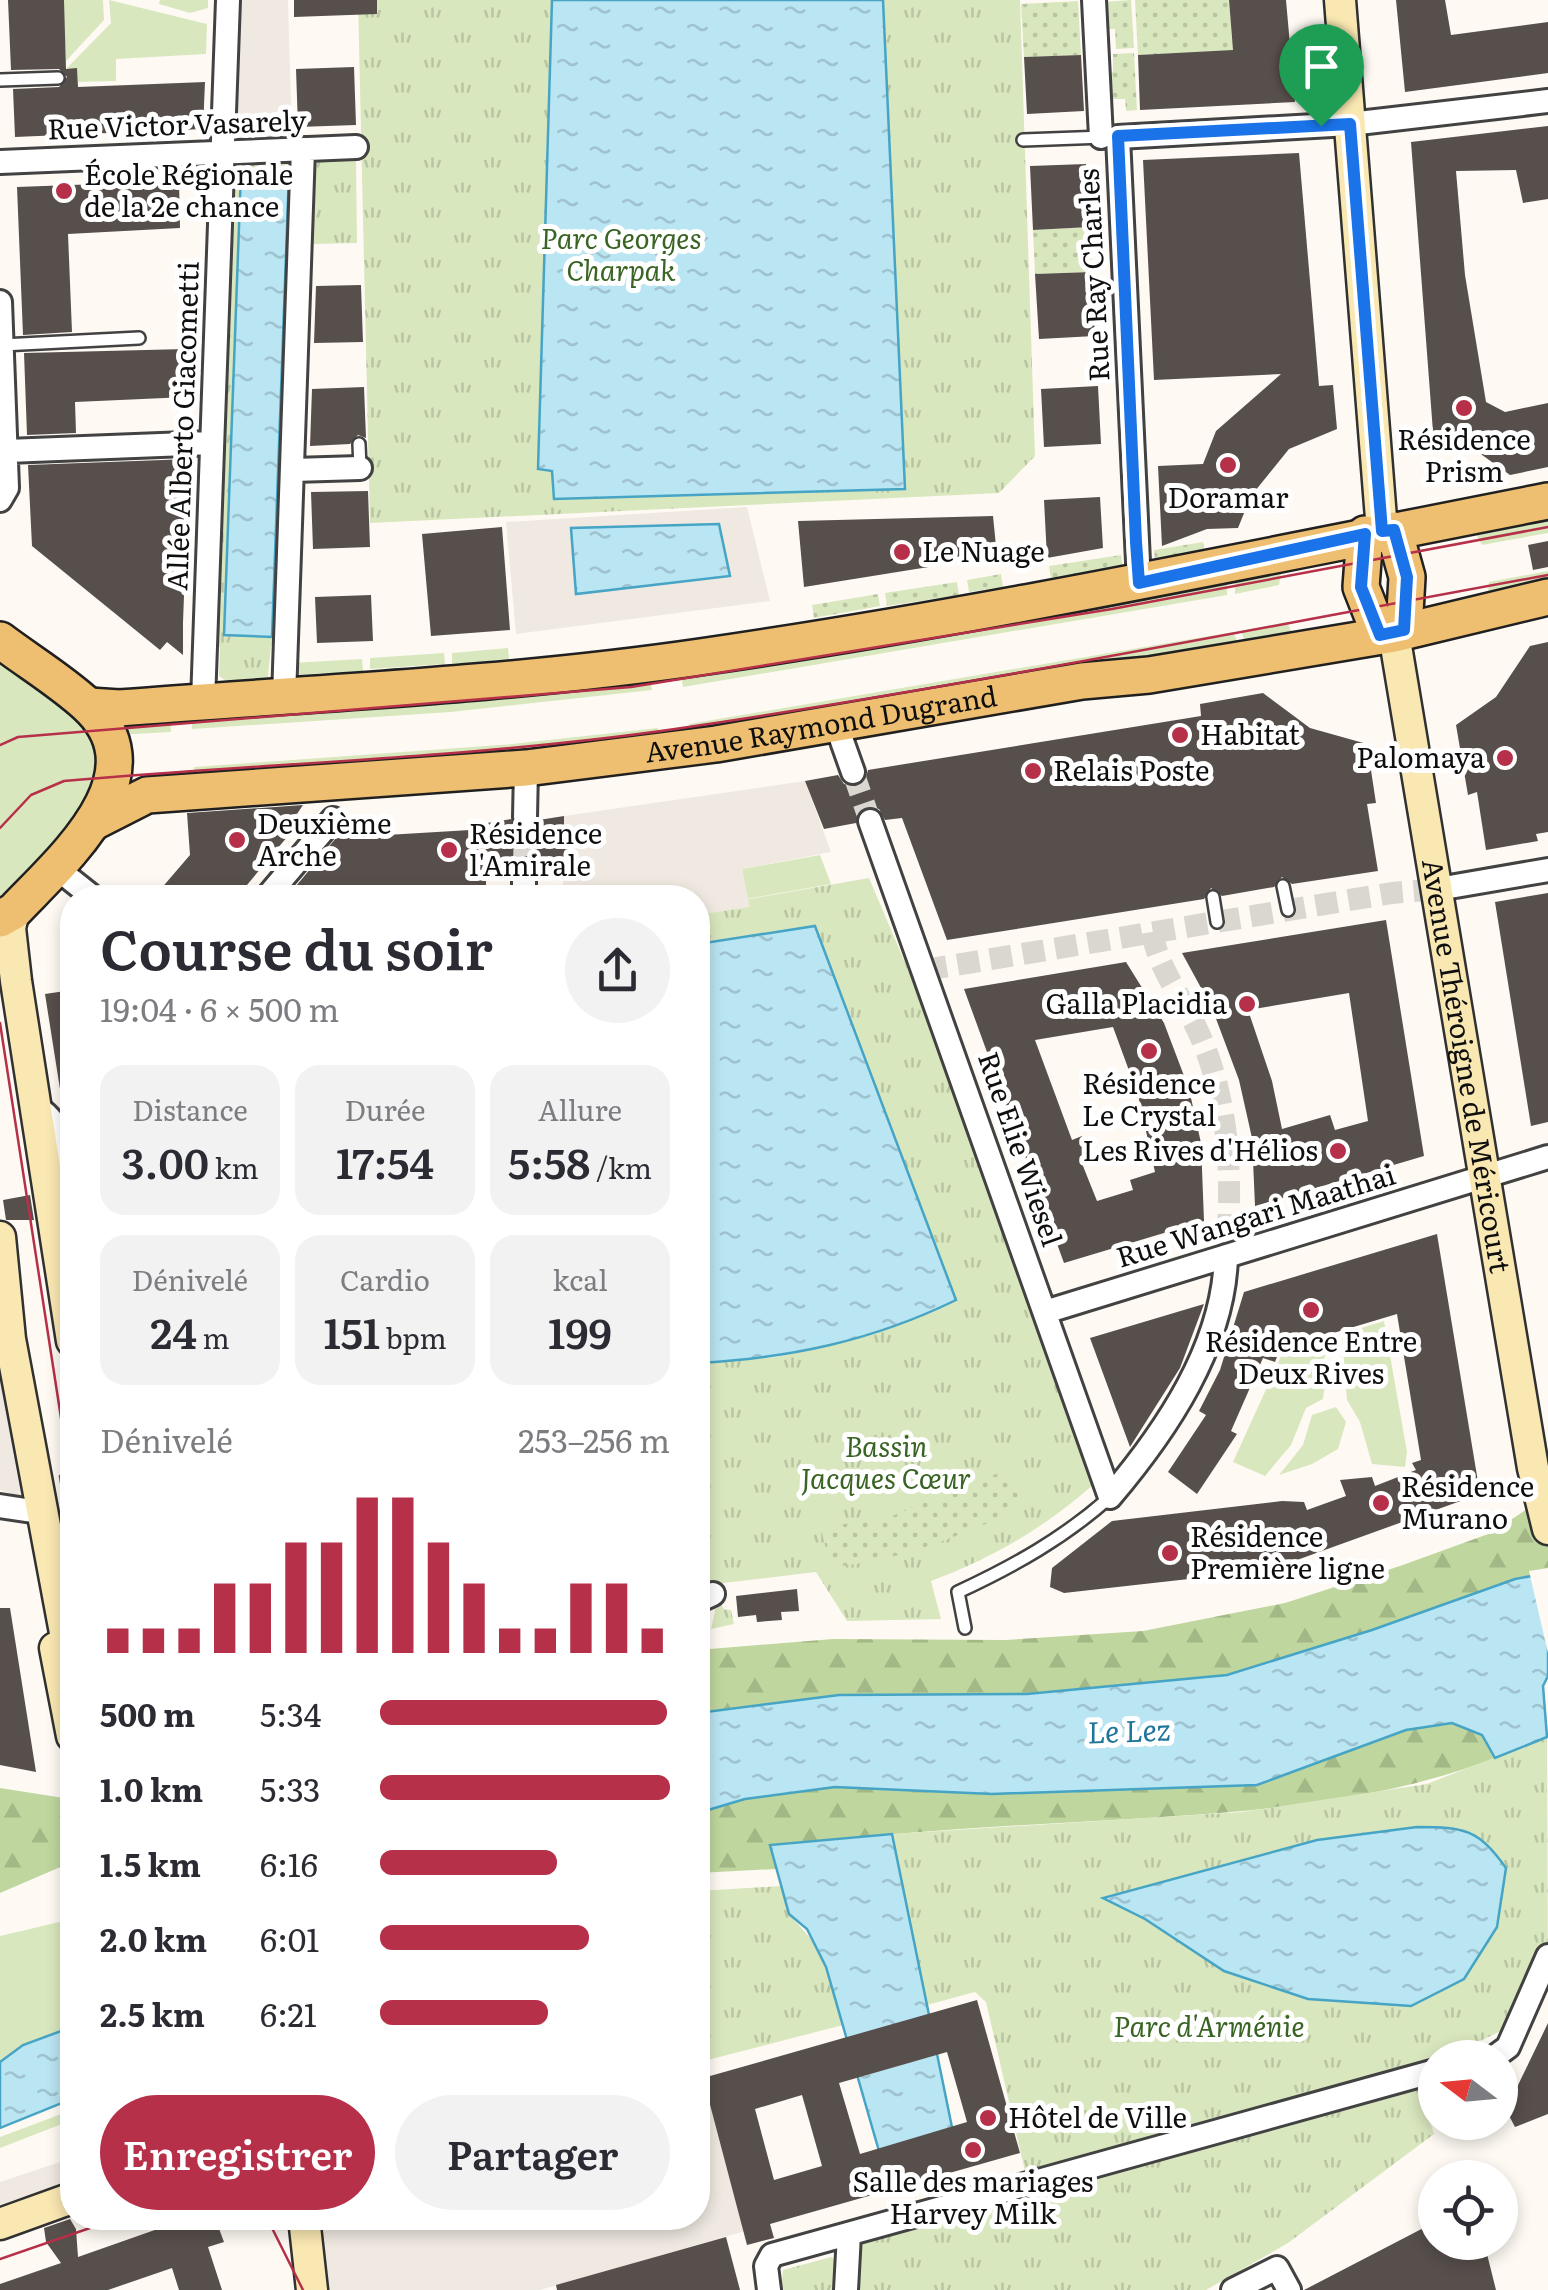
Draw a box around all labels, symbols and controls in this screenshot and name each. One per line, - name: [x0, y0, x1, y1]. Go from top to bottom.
- pin: [1279, 24, 1364, 127]
- icon: arrive: [1294, 39, 1349, 94]
- street label: Rue Victor Vasarely: [47, 97, 308, 149]
- place label: École Régionale de la 2e chance: [84, 152, 293, 226]
- street label: Rue Ray Charles: [1065, 168, 1119, 383]
- marker: École Régionale de la 2e chance: [53, 180, 75, 202]
- park label: Parc Georges Charpak: [540, 216, 702, 290]
- street label: Allée Alberto Giacometti: [154, 260, 208, 591]
- marker: Résidence Prism: [1453, 397, 1475, 419]
- place label: Résidence Prism: [1397, 417, 1531, 491]
- marker: Doramar: [1217, 454, 1239, 476]
- place label: Doramar: [1168, 475, 1289, 517]
- place label: Le Nuage: [922, 529, 1045, 571]
- marker: Le Nuage: [891, 541, 913, 563]
- street label: Avenue Raymond Dugrand: [642, 673, 1000, 772]
- place label: Habitat: [1200, 712, 1301, 754]
- marker: Habitat: [1169, 724, 1191, 746]
- place label: Palomaya: [1356, 735, 1485, 777]
- marker: Palomaya: [1494, 747, 1516, 769]
- place label: Relais Poste: [1053, 748, 1210, 790]
- marker: Relais Poste: [1022, 760, 1044, 782]
- place label: Deuxième Arche: [257, 801, 392, 875]
- place label: Résidence l'Amirale: [469, 811, 602, 885]
- marker: Deuxième Arche: [226, 829, 248, 851]
- marker: Résidence l'Amirale: [438, 839, 460, 861]
- street label: Avenue Théroigne de Méricourt: [1413, 855, 1523, 1277]
- text: Course du soir: [100, 905, 493, 987]
- button: share: [565, 918, 670, 1023]
- place label: Galla Placidia: [1045, 981, 1227, 1023]
- text: 19:04 · 6 × 500 m: [100, 984, 339, 1032]
- marker: Galla Placidia: [1236, 993, 1258, 1015]
- marker: Résidence Le Crystal: [1138, 1040, 1160, 1062]
- street label: Rue Elie Wiesel: [969, 1046, 1075, 1251]
- place label: Résidence Le Crystal: [1082, 1061, 1216, 1135]
- text: Distance: [132, 1088, 248, 1130]
- text: Durée: [344, 1088, 426, 1130]
- text: Allure: [538, 1088, 622, 1130]
- place label: Les Rives d'Hélios: [1082, 1128, 1318, 1170]
- text: 3.00: [121, 1130, 209, 1192]
- text: 17:54: [336, 1130, 434, 1192]
- text: 5:58: [508, 1130, 590, 1192]
- marker: Les Rives d'Hélios: [1327, 1140, 1349, 1162]
- text: km: [209, 1146, 259, 1188]
- text: /km: [590, 1146, 652, 1188]
- street label: Rue Wangari Maathai: [1111, 1152, 1400, 1277]
- text: Dénivelé: [132, 1258, 248, 1300]
- text: Cardio: [340, 1258, 430, 1300]
- text: kcal: [552, 1258, 608, 1300]
- marker: Résidence Entre Deux Rives: [1300, 1299, 1322, 1321]
- text: 24: [150, 1300, 197, 1362]
- text: 151: [323, 1300, 380, 1362]
- text: 199: [548, 1300, 612, 1362]
- text: m: [197, 1316, 230, 1358]
- text: bpm: [380, 1316, 447, 1358]
- place label: Résidence Entre Deux Rives: [1205, 1319, 1417, 1393]
- text: Dénivelé: [100, 1415, 233, 1463]
- text: 253–256 m: [518, 1415, 670, 1463]
- park label: Bassin Jacques Cœur: [801, 1424, 971, 1498]
- place label: Résidence Murano: [1401, 1464, 1534, 1538]
- marker: Résidence Murano: [1370, 1492, 1392, 1514]
- place label: Résidence Première ligne: [1190, 1514, 1385, 1588]
- marker: Résidence Première ligne: [1159, 1542, 1181, 1564]
- text: 500 m: [100, 1689, 195, 1737]
- text: 5:34: [260, 1689, 321, 1737]
- water label: Le Lez: [1087, 1706, 1171, 1752]
- text: 1.0 km: [100, 1764, 203, 1812]
- text: 5:33: [260, 1764, 320, 1812]
- text: 1.5 km: [100, 1839, 201, 1887]
- text: 6:16: [260, 1839, 318, 1887]
- text: 2.0 km: [100, 1914, 207, 1962]
- text: 6:01: [260, 1914, 319, 1962]
- text: 2.5 km: [100, 1989, 205, 2037]
- text: 6:21: [260, 1989, 317, 2037]
- park label: Parc d'Arménie: [1113, 2004, 1305, 2046]
- north arrow: [1418, 2040, 1518, 2140]
- map controls: [1418, 2040, 1518, 2260]
- button: Enregistrer: [100, 2095, 375, 2210]
- button: Partager: [395, 2095, 670, 2210]
- place label: Hôtel de Ville: [1008, 2095, 1187, 2137]
- marker: Hôtel de Ville: [977, 2107, 999, 2129]
- marker: Salle des mariages Harvey Milk: [962, 2139, 984, 2161]
- place label: Salle des mariages Harvey Milk: [853, 2159, 1093, 2233]
- button: locate: [1418, 2160, 1518, 2260]

